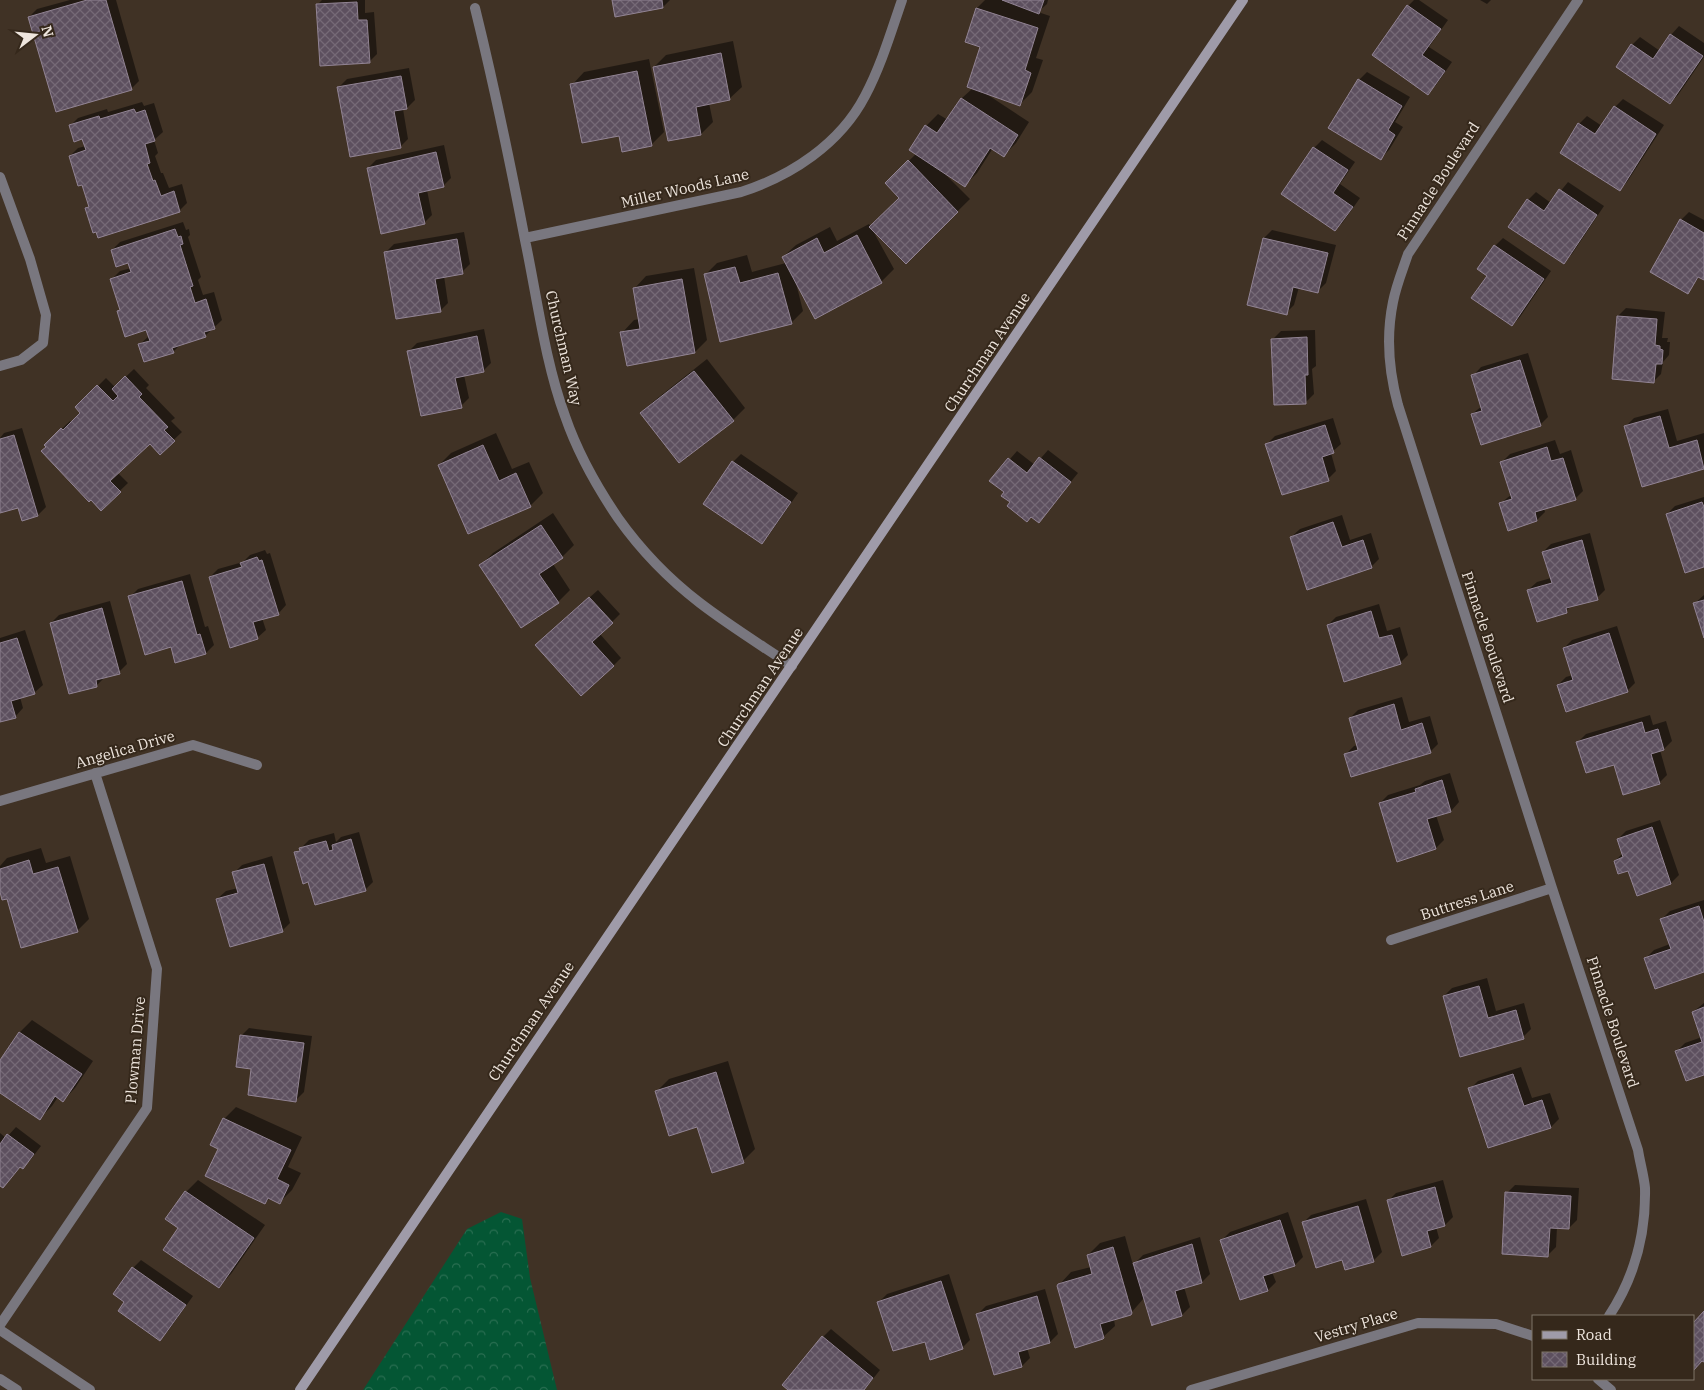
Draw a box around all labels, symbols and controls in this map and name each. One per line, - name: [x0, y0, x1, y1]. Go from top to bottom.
- north arrow: [10, 10, 60, 60]
- text: N: [37, 24, 58, 39]
- street label: Pinnacle Boulevard: [1393, 118, 1483, 244]
- street label: Miller Woods Lane: [619, 164, 751, 212]
- street label: Churchman Avenue: [940, 288, 1034, 416]
- street label: Churchman Way: [542, 289, 586, 407]
- street label: Pinnacle Boulevard: [1458, 569, 1518, 705]
- street label: Churchman Avenue: [713, 623, 807, 751]
- street label: Angelica Drive: [73, 726, 177, 772]
- street label: Buttress Lane: [1418, 876, 1516, 924]
- street label: Pinnacle Boulevard: [1583, 954, 1643, 1090]
- street label: Churchman Avenue: [484, 957, 578, 1085]
- street label: Plowman Drive: [121, 996, 149, 1104]
- street label: Vestry Place: [1312, 1303, 1400, 1347]
- legend: [1532, 1315, 1694, 1380]
- text: Road: [1576, 1325, 1612, 1344]
- text: Building: [1576, 1350, 1636, 1369]

